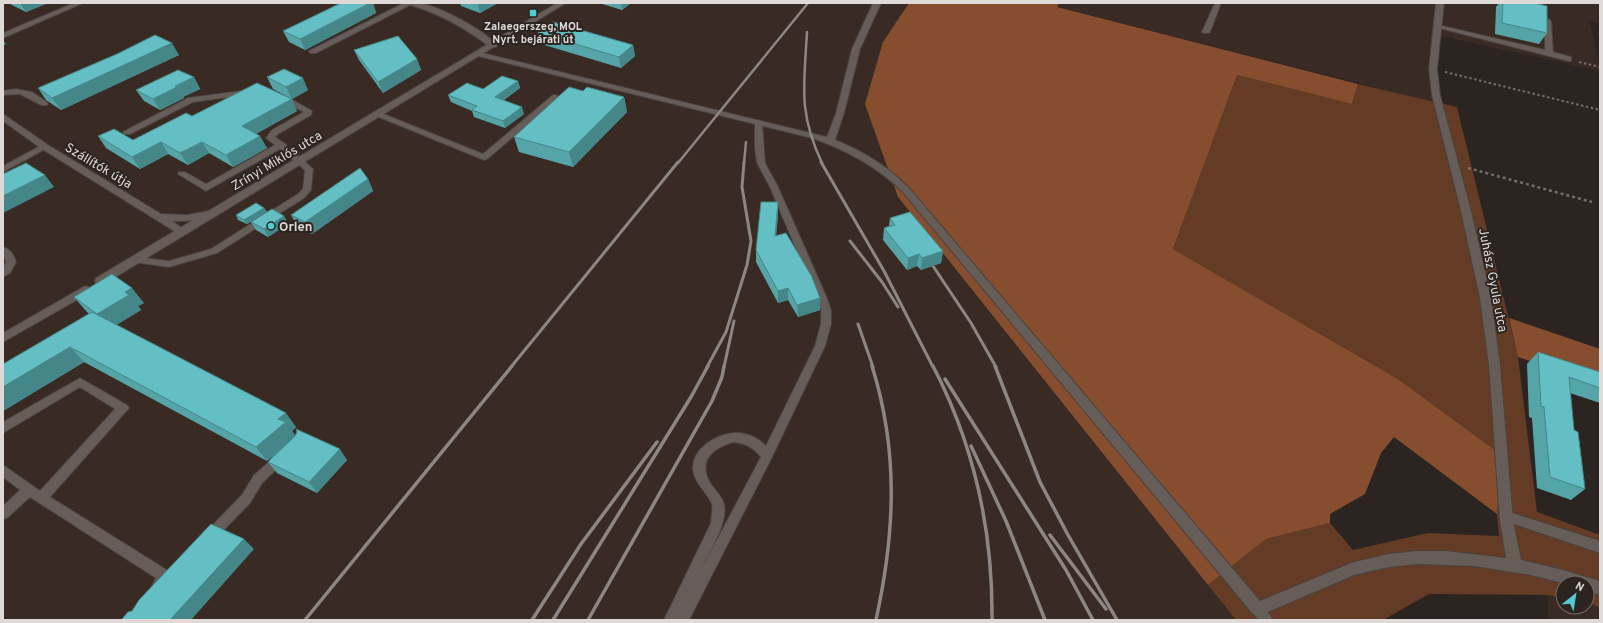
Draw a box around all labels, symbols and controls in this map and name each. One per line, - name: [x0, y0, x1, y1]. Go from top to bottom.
- marker: Zalaegerszeg, MOL Nyrt. bejárati út: [528, 8, 538, 18]
- place label: Zalaegerszeg, MOL Nyrt. bejárati út: [484, 20, 583, 47]
- street label: Zrínyi Miklós utca: [229, 128, 325, 195]
- street label: Szállítók útja: [61, 140, 135, 193]
- place label: Orlen: [279, 220, 313, 236]
- marker: Orlen: [266, 221, 276, 231]
- street label: Juhász Gyula utca: [1474, 227, 1510, 334]
- north arrow: [1555, 575, 1595, 615]
- text: N: [1573, 579, 1586, 595]

